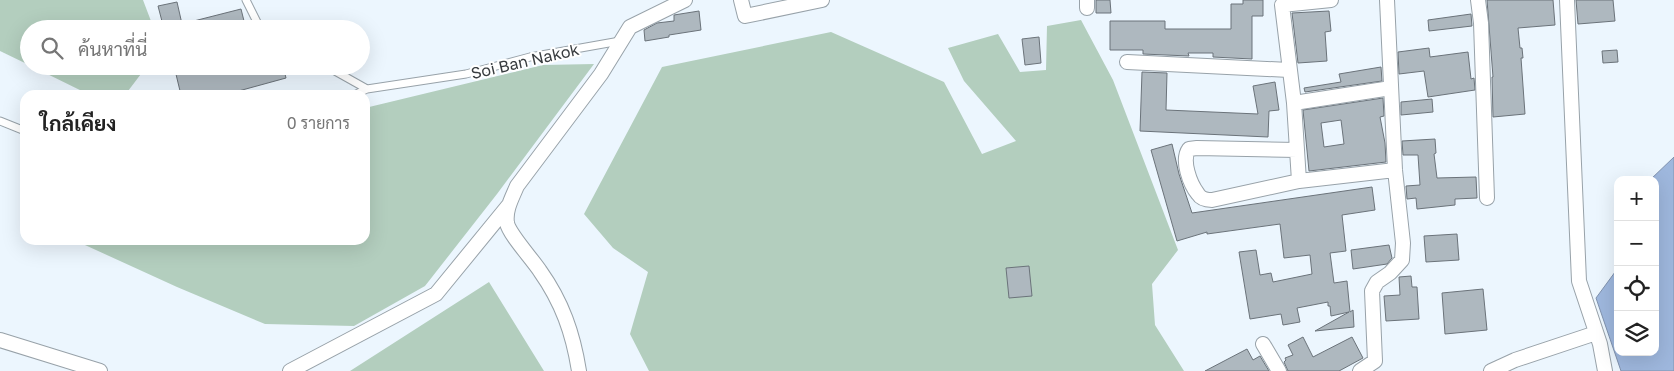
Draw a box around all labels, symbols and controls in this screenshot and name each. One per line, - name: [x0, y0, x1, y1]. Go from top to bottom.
- search box: [20, 20, 370, 75]
- icon: search: [38, 34, 66, 62]
- text: ค้นหาที่นี่: [78, 37, 147, 60]
- street label: Soi Ban Nakok: [469, 39, 581, 83]
- text: ใกล้เคียง: [40, 110, 116, 136]
- text: 0 รายการ: [287, 113, 350, 133]
- map controls: [1614, 176, 1659, 356]
- button: +: [1614, 176, 1659, 221]
- button: −: [1614, 221, 1659, 266]
- button: locate: [1614, 266, 1659, 311]
- button: layers: [1614, 311, 1659, 356]

